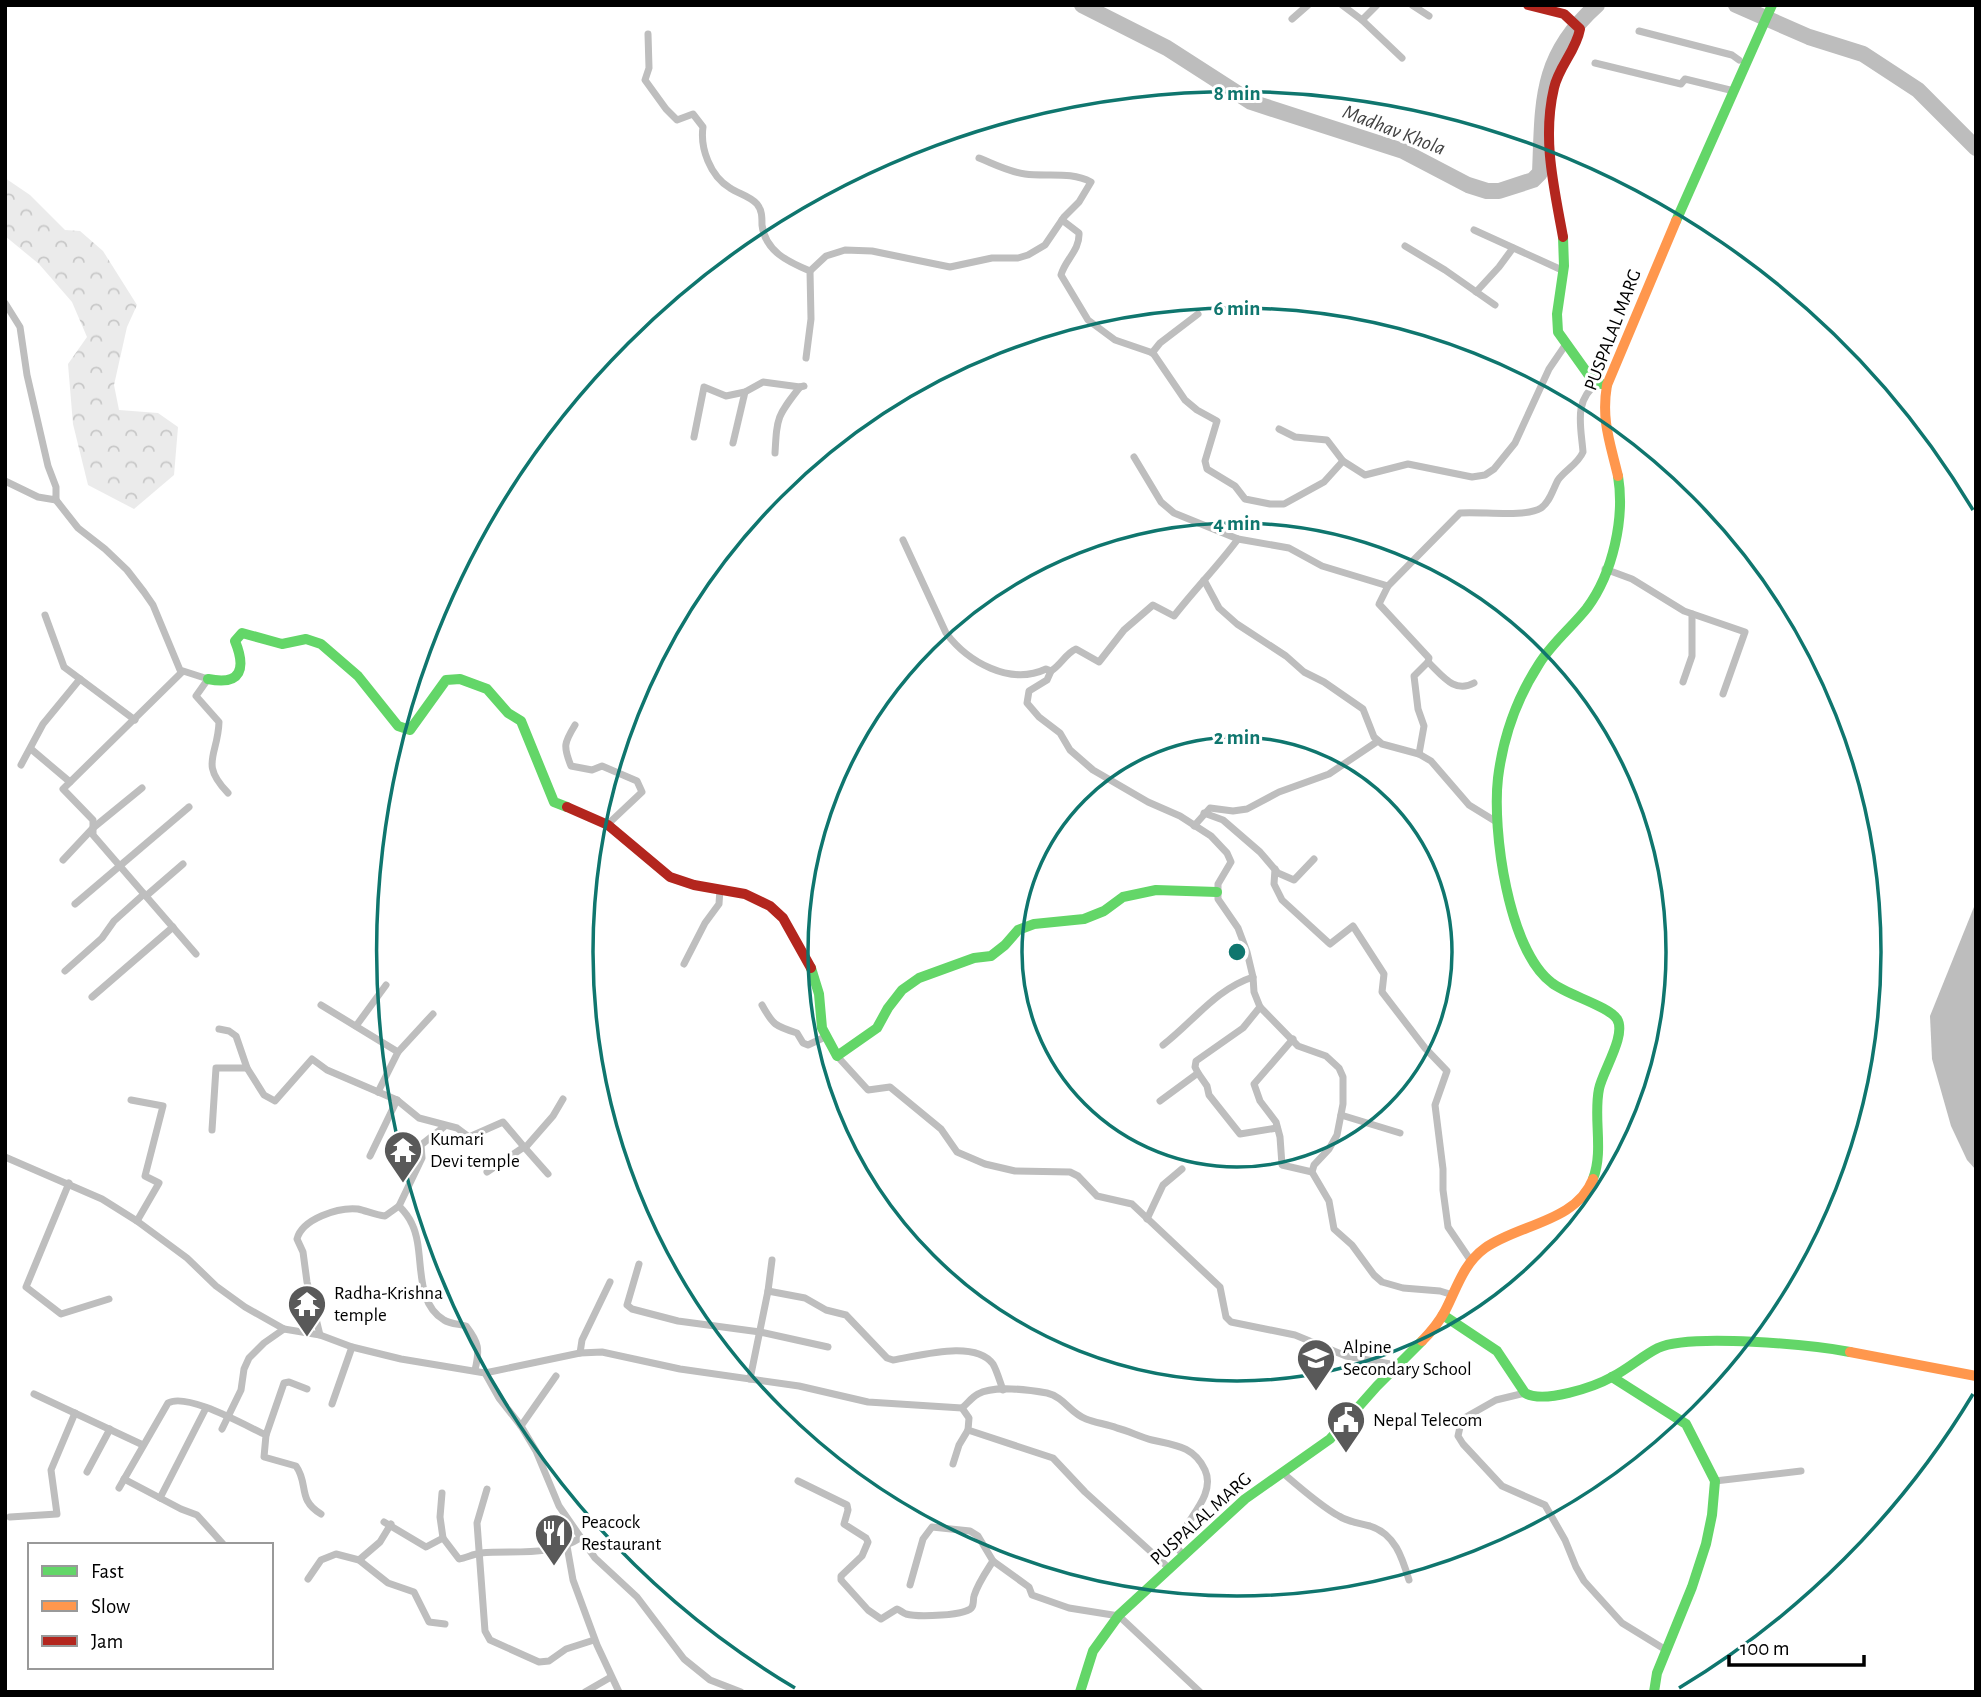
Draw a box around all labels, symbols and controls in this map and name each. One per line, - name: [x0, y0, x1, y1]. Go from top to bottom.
- text: 8 min: [1213, 83, 1261, 104]
- water label: Madhav Khola: [1340, 101, 1448, 159]
- street label: PUSPALAL MARG: [1581, 267, 1645, 393]
- text: 6 min: [1214, 298, 1260, 319]
- text: 4 min: [1213, 513, 1261, 534]
- text: 2 min: [1214, 727, 1260, 748]
- centre of rings: [1225, 940, 1249, 964]
- temple icon: Kumari Devi temple: [382, 1129, 424, 1184]
- place label: Kumari Devi temple: [430, 1130, 520, 1171]
- temple icon: Radha-Krishna temple: [286, 1283, 328, 1338]
- place label: Radha-Krishna temple: [334, 1284, 443, 1325]
- school or university icon: Alpine Secondary School: [1295, 1337, 1337, 1392]
- place label: Alpine Secondary School: [1343, 1338, 1472, 1379]
- public building icon: Nepal Telecom: [1325, 1399, 1367, 1454]
- place label: Nepal Telecom: [1373, 1411, 1483, 1430]
- street label: PUSPALAL MARG: [1147, 1469, 1255, 1569]
- restaurant icon: Peacock Restaurant: [533, 1512, 575, 1567]
- place label: Peacock Restaurant: [581, 1513, 661, 1554]
- legend: [28, 1543, 273, 1669]
- text: Fast: [91, 1561, 124, 1582]
- text: Slow: [91, 1596, 130, 1617]
- scale bar: [1729, 1624, 1864, 1668]
- text: Jam: [91, 1631, 123, 1652]
- text: 100 m: [1740, 1638, 1790, 1659]

